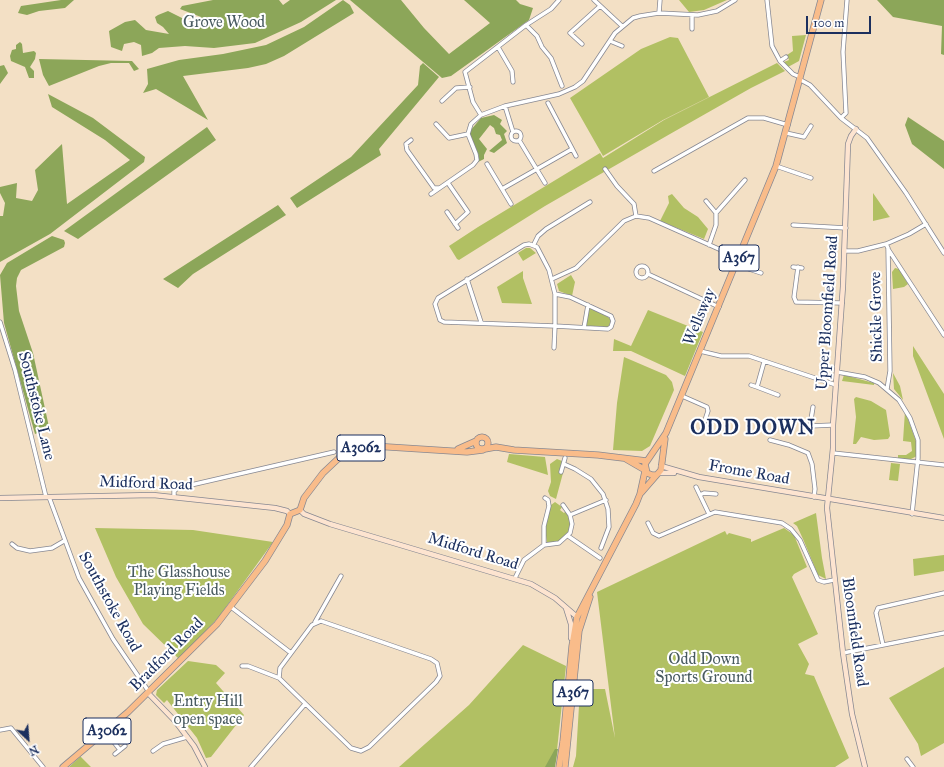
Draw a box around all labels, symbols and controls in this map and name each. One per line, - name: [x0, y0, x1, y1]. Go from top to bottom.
- scale bar: [808, 8, 873, 34]
- park label: Grove Wood: [183, 13, 265, 33]
- text: 100 m: [813, 16, 844, 30]
- street label: Upper Bloomfield Road: [813, 235, 843, 391]
- road number: A367: [719, 245, 759, 271]
- street label: Shickle Grove: [867, 271, 887, 363]
- street label: Wellsway: [679, 286, 721, 348]
- street label: Southstoke Lane: [13, 350, 59, 462]
- district label: ODD DOWN: [690, 417, 816, 441]
- road number: A3062: [337, 435, 385, 461]
- street label: Frome Road: [707, 456, 791, 490]
- street label: Midford Road: [99, 473, 193, 495]
- street label: Midford Road: [425, 529, 521, 575]
- street label: Southstoke Road: [74, 549, 144, 655]
- park label: The Glasshouse Playing Fields: [128, 563, 230, 601]
- street label: Bloomfield Road: [837, 576, 871, 688]
- street label: Bradford Road: [126, 614, 208, 696]
- park label: Odd Down Sports Ground: [655, 650, 753, 688]
- road number: A367: [553, 680, 593, 706]
- park label: Entry Hill open space: [173, 692, 243, 730]
- road number: A3062: [83, 718, 131, 744]
- north arrow: [8, 719, 48, 759]
- text: N: [26, 742, 41, 758]

